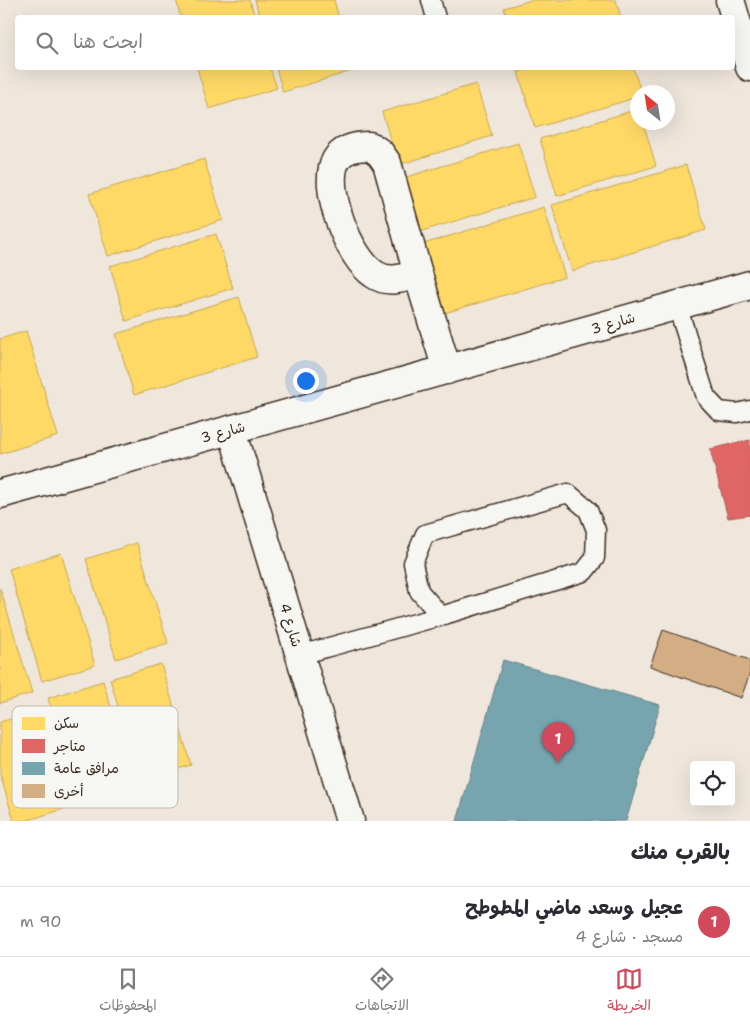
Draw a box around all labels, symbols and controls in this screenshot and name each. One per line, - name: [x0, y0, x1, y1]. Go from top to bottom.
- search box: [15, 15, 735, 70]
- icon: search: [33, 29, 61, 57]
- text: ابحث هنا: [73, 29, 143, 54]
- north arrow: [630, 85, 675, 130]
- street label: شارع 3: [589, 308, 637, 339]
- your location: [293, 368, 319, 394]
- street label: شارع 3: [199, 417, 247, 447]
- street label: شارع 4: [275, 601, 306, 649]
- legend: [12, 706, 178, 808]
- text: سكن: [54, 714, 79, 732]
- pin: 1: [542, 722, 574, 763]
- text: متاجر: [53, 737, 86, 755]
- text: مرافق عامة: [54, 759, 119, 777]
- map controls: [690, 761, 735, 806]
- button: locate: [690, 761, 735, 806]
- text: أخرى: [54, 782, 84, 800]
- text: بالقرب منك: [631, 838, 730, 866]
- text: عجيل وسعد ماضي المطوطح: [465, 895, 683, 920]
- text: 90 m: [20, 911, 61, 932]
- text: 1: [710, 911, 718, 932]
- text: مسجد · شارع 4: [575, 926, 683, 947]
- tab: المحفوظات: [99, 965, 157, 1018]
- tab: الاتجاهات: [355, 965, 409, 1018]
- tab: الخريطة: [607, 965, 651, 1018]

